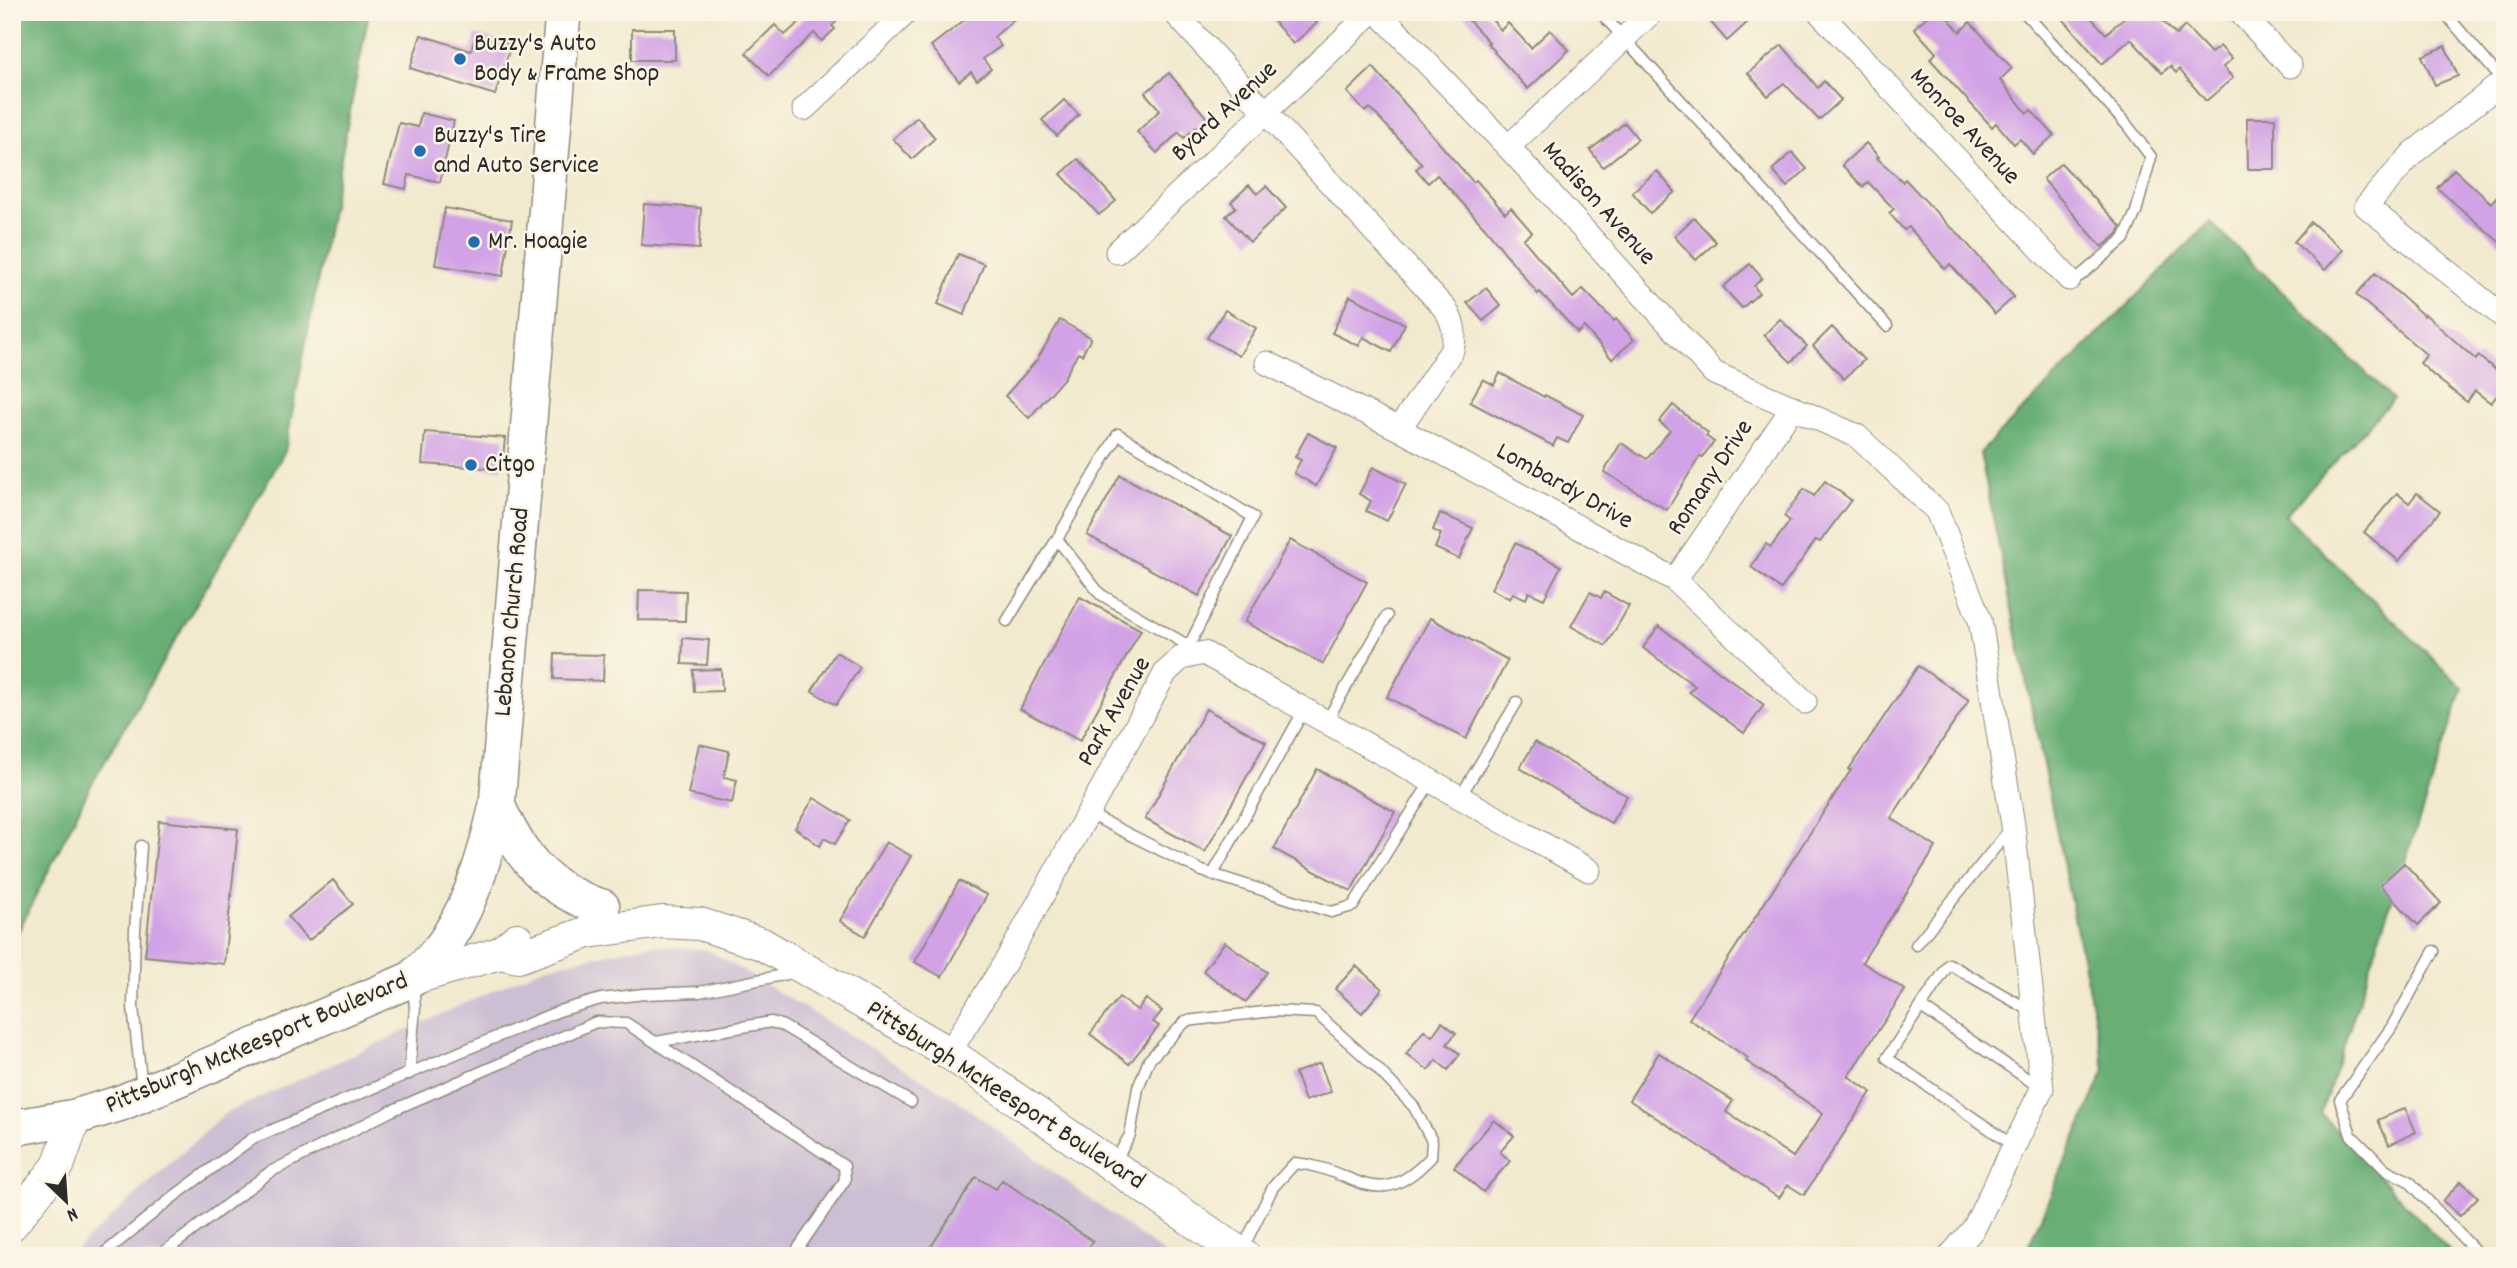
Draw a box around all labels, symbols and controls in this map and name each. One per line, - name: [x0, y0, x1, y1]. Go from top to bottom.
- place label: Buzzy's Auto Body & Frame Shop: [474, 26, 660, 93]
- marker: Buzzy's Auto Body & Frame Shop: [452, 51, 468, 67]
- street label: Byard Avenue: [1163, 53, 1287, 171]
- street label: Monroe Avenue: [1900, 60, 2028, 194]
- place label: Buzzy's Tire and Auto Service: [434, 118, 599, 185]
- street label: Madison Avenue: [1532, 134, 1664, 274]
- marker: Buzzy's Tire and Auto Service: [412, 143, 428, 159]
- place label: Mr. Hoagie: [488, 224, 588, 261]
- marker: Mr. Hoagie: [466, 234, 482, 250]
- street label: Romany Drive: [1659, 413, 1763, 543]
- street label: Lombardy Drive: [1489, 434, 1639, 540]
- place label: Citgo: [485, 447, 535, 484]
- marker: Citgo: [463, 457, 479, 473]
- street label: Lebanon Church Road: [485, 506, 541, 718]
- street label: Park Avenue: [1069, 650, 1161, 774]
- street label: Pittsburgh McKeesport Boulevard: [100, 963, 414, 1125]
- street label: Pittsburgh McKeesport Boulevard: [858, 992, 1152, 1200]
- north arrow: [32, 1166, 102, 1236]
- text: N: [62, 1199, 82, 1227]

